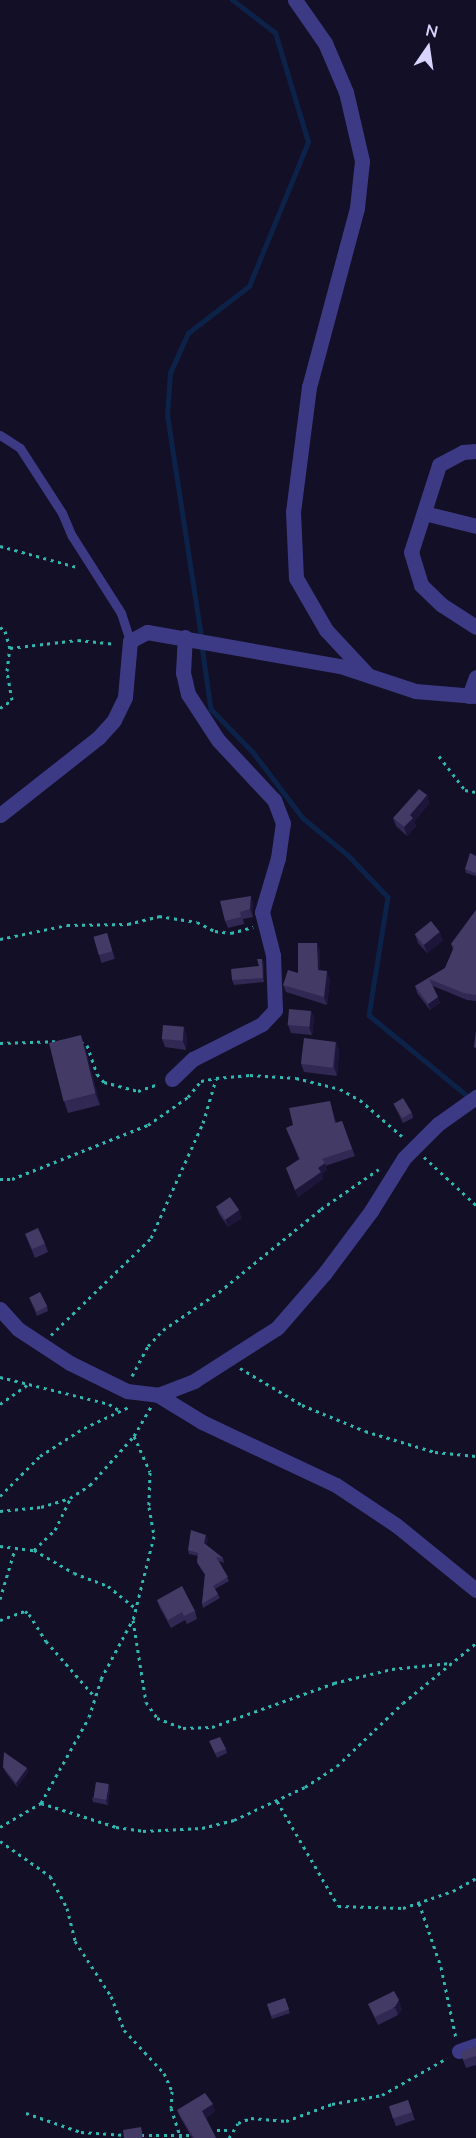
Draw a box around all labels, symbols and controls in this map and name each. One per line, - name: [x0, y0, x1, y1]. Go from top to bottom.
- north arrow: [398, 18, 458, 78]
- text: N: [424, 19, 440, 42]

